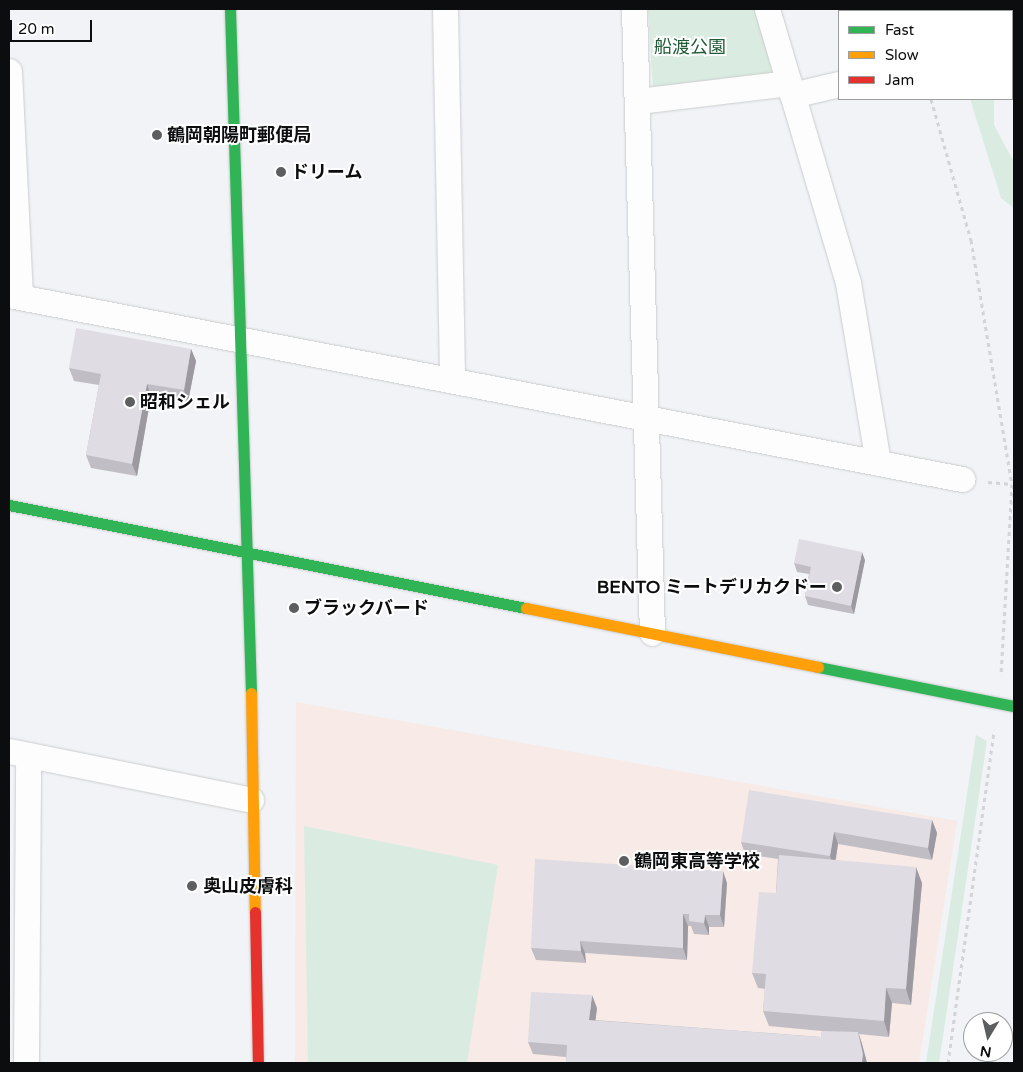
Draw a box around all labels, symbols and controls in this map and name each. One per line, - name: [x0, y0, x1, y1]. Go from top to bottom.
- scale bar: [12, 10, 95, 42]
- legend: [838, 10, 1013, 100]
- text: 20 m: [18, 20, 55, 38]
- text: Fast: [885, 21, 914, 39]
- park label: 船渡公園: [654, 36, 726, 58]
- text: Slow: [885, 46, 919, 64]
- text: Jam: [885, 71, 914, 89]
- place label: 鶴岡朝陽町郵便局: [167, 124, 311, 146]
- marker: 鶴岡朝陽町郵便局: [151, 129, 163, 141]
- place label: ドリーム: [291, 161, 363, 183]
- marker: ドリーム: [275, 166, 287, 178]
- place label: 昭和シェル: [140, 391, 230, 413]
- marker: 昭和シェル: [124, 396, 136, 408]
- place label: BENTO ミートデリカクドー: [597, 576, 827, 598]
- marker: BENTO ミートデリカクドー: [831, 581, 843, 593]
- place label: ブラックバード: [304, 597, 430, 619]
- marker: ブラックバード: [288, 602, 300, 614]
- place label: 鶴岡東高等学校: [634, 850, 760, 872]
- marker: 鶴岡東高等学校: [618, 855, 630, 867]
- place label: 奥山皮膚科: [203, 875, 293, 897]
- marker: 奥山皮膚科: [185, 879, 199, 893]
- north arrow: [963, 1012, 1013, 1062]
- text: N: [979, 1042, 993, 1061]

